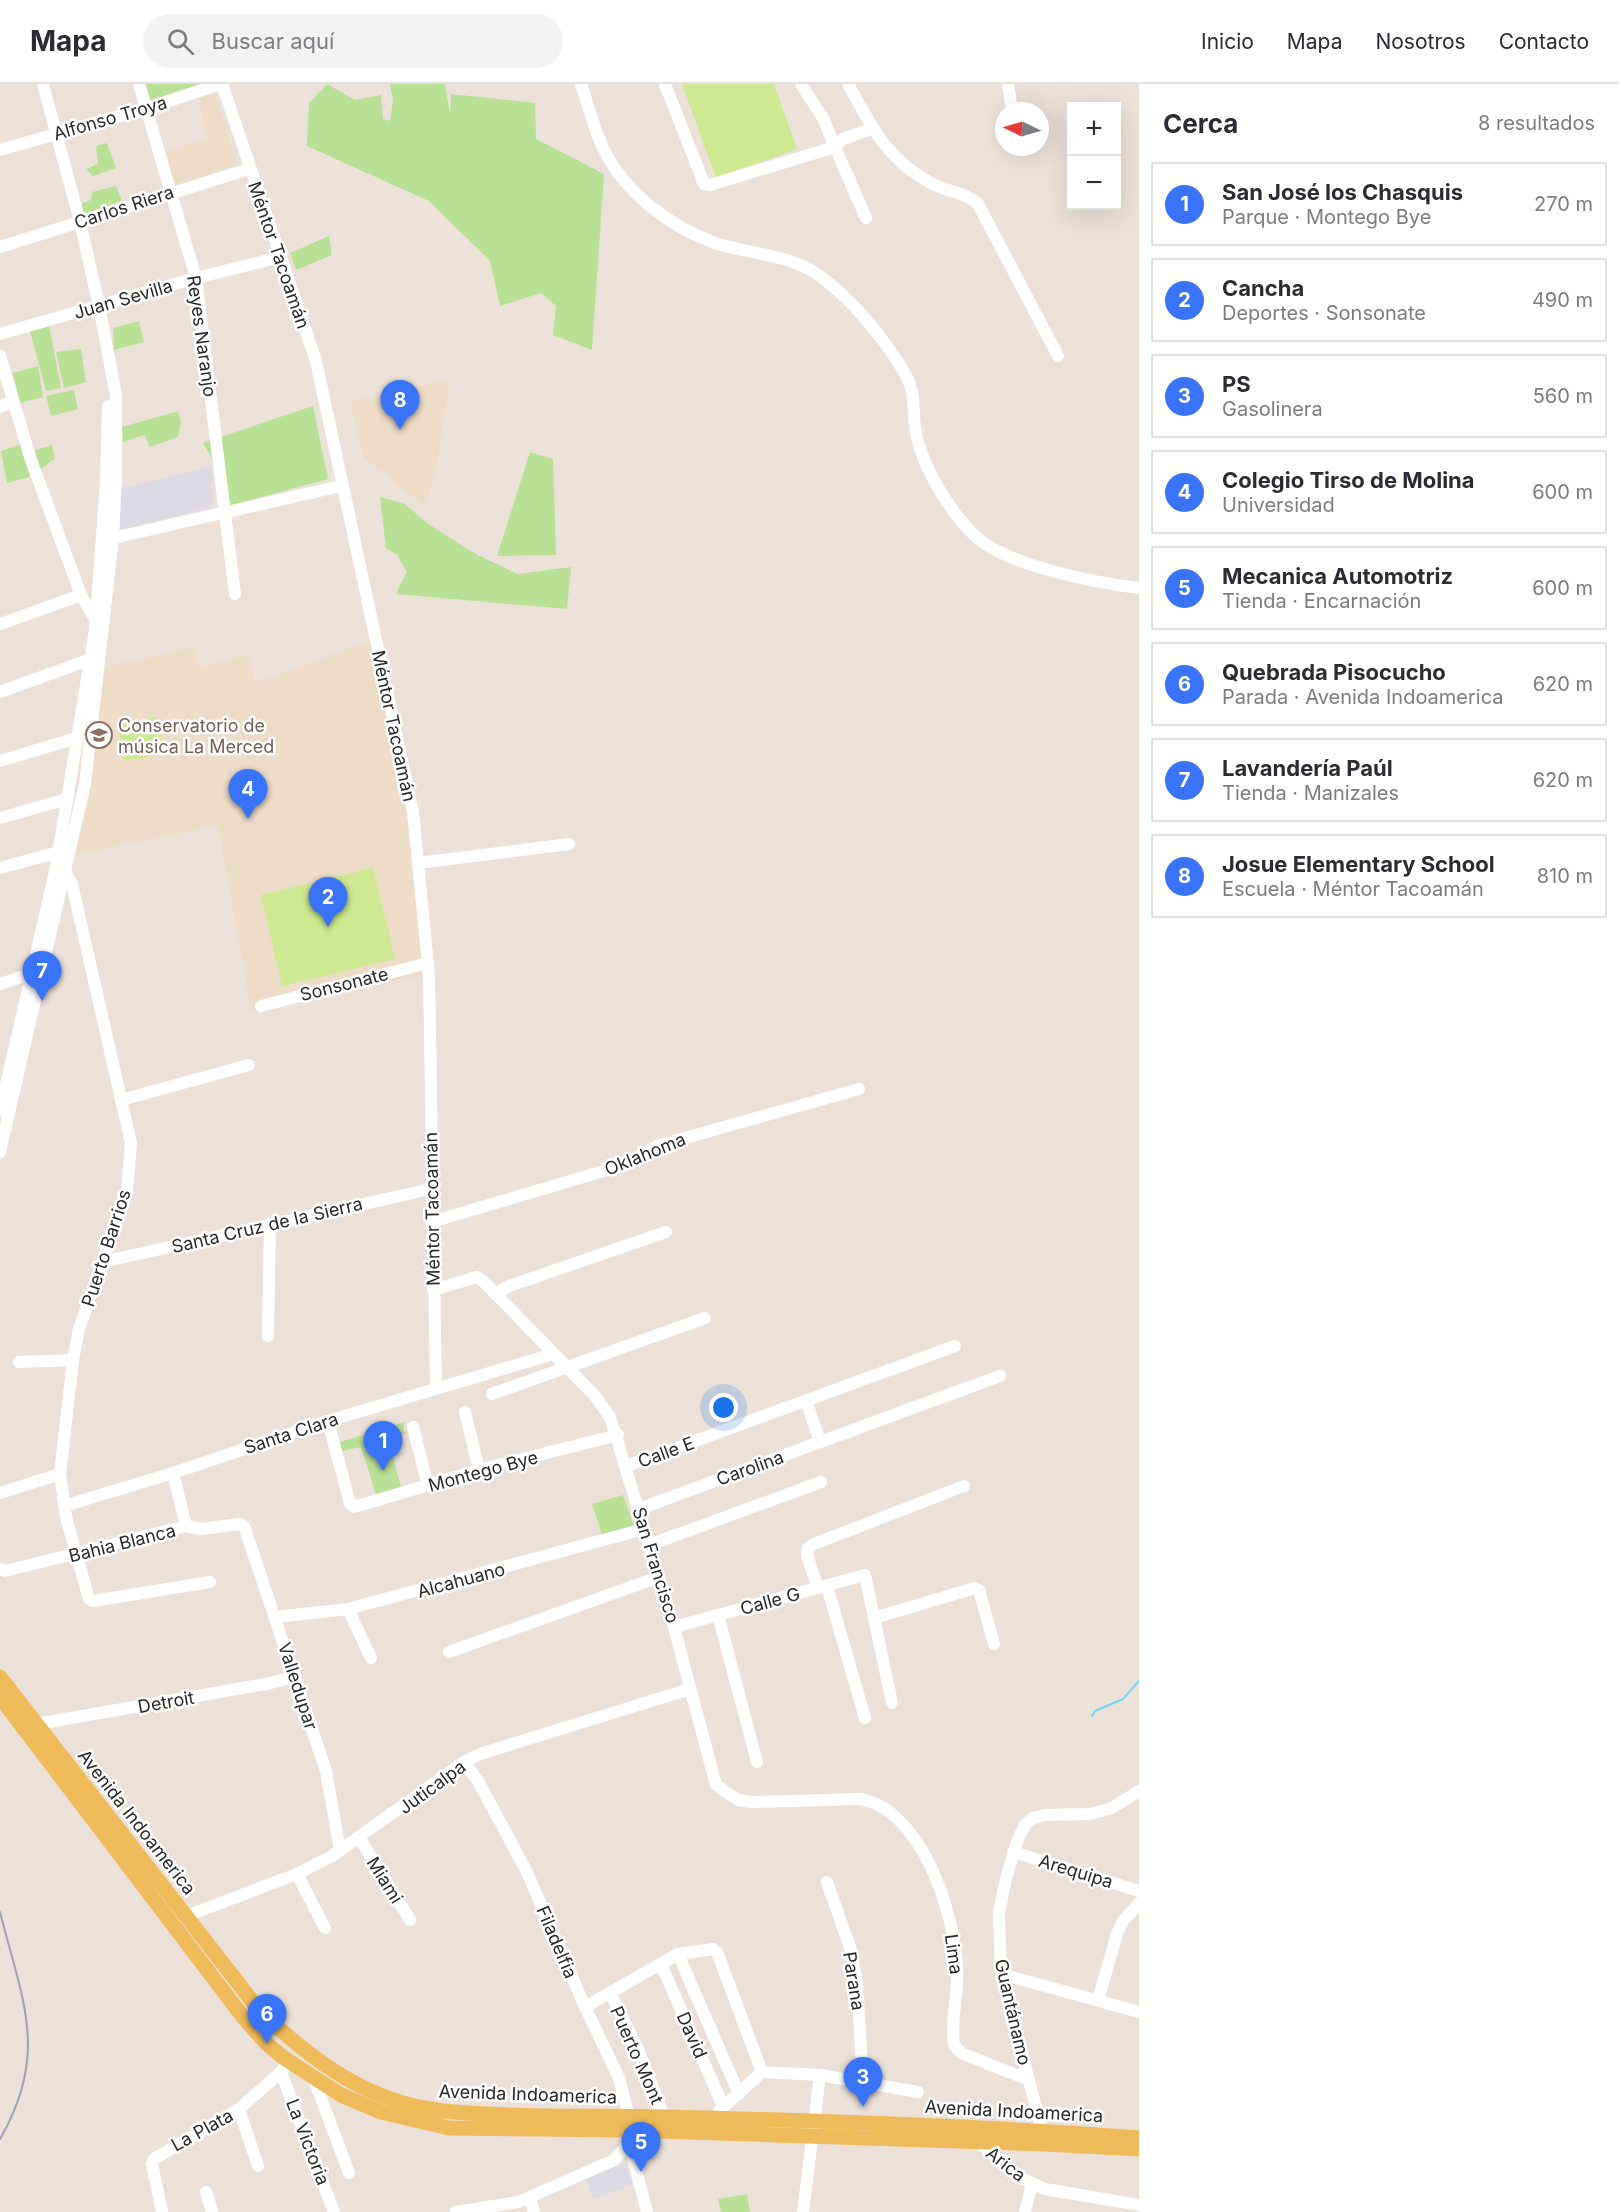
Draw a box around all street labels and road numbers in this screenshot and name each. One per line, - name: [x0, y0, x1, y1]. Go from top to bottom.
- street label: Alfonso Troya: [51, 92, 169, 144]
- street label: Méntor Tacoamán: [244, 179, 314, 331]
- street label: Carlos Riera: [72, 181, 176, 233]
- street label: Reyes Naranjo: [183, 274, 221, 398]
- street label: Juan Sevilla: [71, 275, 175, 323]
- street label: Méntor Tacoamán: [368, 648, 420, 804]
- street label: Sonsonate: [298, 963, 390, 1005]
- street label: Oklahoma: [601, 1128, 689, 1180]
- street label: Méntor Tacoamán: [420, 1132, 444, 1286]
- street label: Puerto Barrios: [77, 1187, 135, 1309]
- street label: Santa Cruz de la Sierra: [169, 1193, 365, 1257]
- street label: Santa Clara: [241, 1408, 341, 1458]
- street label: Calle E: [635, 1432, 697, 1472]
- street label: Montego Bye: [426, 1446, 540, 1496]
- street label: Carolina: [714, 1446, 786, 1490]
- street label: San Francisco: [628, 1504, 684, 1626]
- street label: Bahia Blanca: [66, 1520, 178, 1566]
- street label: Alcahuano: [415, 1558, 507, 1602]
- street label: Calle G: [738, 1583, 802, 1619]
- street label: Valledupar: [274, 1640, 322, 1733]
- street label: Detroit: [136, 1687, 196, 1717]
- street label: Avenida Indoamerica: [74, 1745, 200, 1899]
- street label: Juticalpa: [395, 1756, 469, 1818]
- street label: Arequipa: [1036, 1850, 1116, 1892]
- street label: Miami: [363, 1853, 407, 1907]
- street label: Filadelfia: [532, 1903, 582, 1981]
- street label: Lima: [941, 1933, 967, 1975]
- street label: Parana: [839, 1950, 869, 2012]
- street label: Guantánamo: [991, 1957, 1035, 2067]
- street label: Puerto Mont: [606, 2003, 668, 2107]
- street label: David: [673, 2009, 711, 2061]
- street label: Avenida Indoamerica: [438, 2080, 618, 2108]
- street label: La Victoria: [282, 2096, 334, 2188]
- street label: Avenida Indoamerica: [924, 2096, 1104, 2126]
- street label: La Plata: [167, 2104, 237, 2156]
- street label: Arica: [982, 2142, 1030, 2186]

